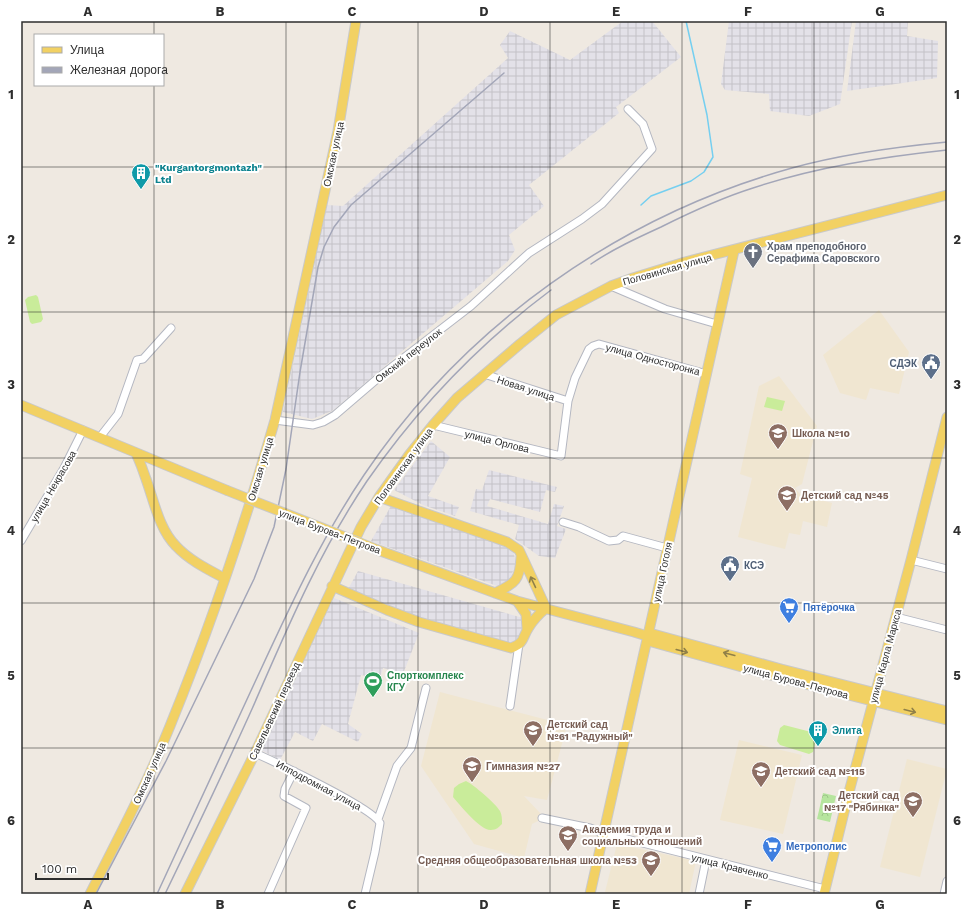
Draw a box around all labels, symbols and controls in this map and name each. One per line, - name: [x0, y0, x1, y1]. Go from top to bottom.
- text: A: [84, 4, 93, 19]
- text: B: [216, 4, 225, 19]
- text: C: [348, 4, 357, 19]
- text: D: [479, 4, 489, 19]
- text: E: [612, 4, 620, 19]
- text: F: [744, 4, 752, 19]
- text: G: [875, 4, 885, 19]
- legend: [34, 34, 164, 86]
- text: Улица: [70, 43, 104, 57]
- text: Железная дорога: [70, 63, 168, 77]
- text: 1: [8, 87, 14, 102]
- text: 1: [954, 87, 960, 102]
- street label: Омская улица: [321, 120, 346, 188]
- building icon: "Kurgantorgmontazh" Ltd: [130, 162, 152, 190]
- place label: "Kurgantorgmontazh" Ltd: [155, 162, 262, 185]
- text: 2: [7, 232, 15, 247]
- text: 2: [953, 232, 961, 247]
- church icon: Храм преподобного Серафима Саровского: [742, 241, 764, 269]
- place label: Храм преподобного Серафима Саровского: [767, 241, 880, 264]
- street label: Половинская улица: [621, 251, 713, 287]
- street label: Омский переулок: [373, 326, 444, 385]
- street label: улица Односторонка: [604, 342, 702, 377]
- public building icon: СДЭК: [920, 352, 942, 380]
- place label: СДЭК: [890, 358, 918, 369]
- street label: Новая улица: [496, 374, 556, 403]
- text: 3: [7, 377, 15, 392]
- text: 3: [953, 377, 961, 392]
- school or university icon: Школа №10: [767, 422, 789, 450]
- street label: Половинская улица: [372, 426, 435, 507]
- street label: улица Орлова: [463, 428, 531, 455]
- place label: Школа №10: [792, 428, 850, 439]
- street label: Омская улица: [246, 436, 276, 502]
- street label: улица Некрасова: [29, 448, 79, 524]
- school or university icon: Детский сад №45: [776, 484, 798, 512]
- place label: Детский сад №45: [801, 490, 889, 501]
- street label: улица Бурова-Петрова: [277, 507, 383, 556]
- text: 4: [7, 523, 16, 538]
- text: 4: [953, 523, 962, 538]
- street label: улица Гоголя: [651, 541, 674, 603]
- public building icon: КСЭ: [719, 554, 741, 582]
- place label: КСЭ: [744, 560, 764, 571]
- one-way arrow: [529, 576, 536, 588]
- supermarket icon: Пятёрочка: [778, 596, 800, 624]
- place label: Пятёрочка: [803, 602, 855, 613]
- street label: улица Карла Маркса: [868, 607, 903, 704]
- one-way arrow: [676, 647, 689, 655]
- one-way arrow: [723, 650, 736, 658]
- street label: Савельевский переезд: [247, 660, 302, 762]
- street label: улица Бурова-Петрова: [742, 662, 850, 701]
- text: 5: [7, 668, 15, 683]
- text: 5: [953, 668, 961, 683]
- sports icon: Спорткомплекс КГУ: [362, 670, 384, 698]
- place label: Спорткомплекс КГУ: [387, 670, 464, 693]
- one-way arrow: [903, 707, 916, 715]
- school or university icon: Детский сад №61 "Радужный": [522, 719, 544, 747]
- place label: Детский сад №61 "Радужный": [547, 719, 633, 742]
- building icon: Элита: [807, 719, 829, 747]
- place label: Элита: [832, 725, 862, 736]
- street label: Омская улица: [131, 740, 168, 806]
- school or university icon: Гимназия №27: [461, 755, 483, 783]
- street label: Ипподромная улица: [274, 758, 363, 813]
- school or university icon: Детский сад №115: [750, 760, 772, 788]
- place label: Гимназия №27: [486, 761, 560, 772]
- place label: Детский сад №115: [775, 766, 865, 777]
- place label: Детский сад №17 "Рябинка": [824, 790, 900, 813]
- school or university icon: Детский сад №17 "Рябинка": [902, 790, 924, 818]
- text: 6: [7, 813, 15, 828]
- text: 6: [953, 813, 961, 828]
- school or university icon: Академия труда и социальных отношений: [557, 824, 579, 852]
- place label: Академия труда и социальных отношений: [582, 824, 702, 847]
- supermarket icon: Метрополис: [761, 835, 783, 863]
- place label: Метрополис: [786, 841, 847, 852]
- school or university icon: Средняя общеобразовательная школа №53: [640, 849, 662, 877]
- street label: улица Кравченко: [690, 852, 770, 881]
- scale bar: [36, 855, 108, 881]
- place label: Средняя общеобразовательная школа №53: [418, 855, 637, 866]
- text: 100 m: [42, 862, 77, 876]
- text: A: [84, 897, 93, 912]
- text: B: [216, 897, 225, 912]
- text: C: [348, 897, 357, 912]
- text: D: [479, 897, 489, 912]
- text: E: [612, 897, 620, 912]
- text: F: [744, 897, 752, 912]
- text: G: [875, 897, 885, 912]

